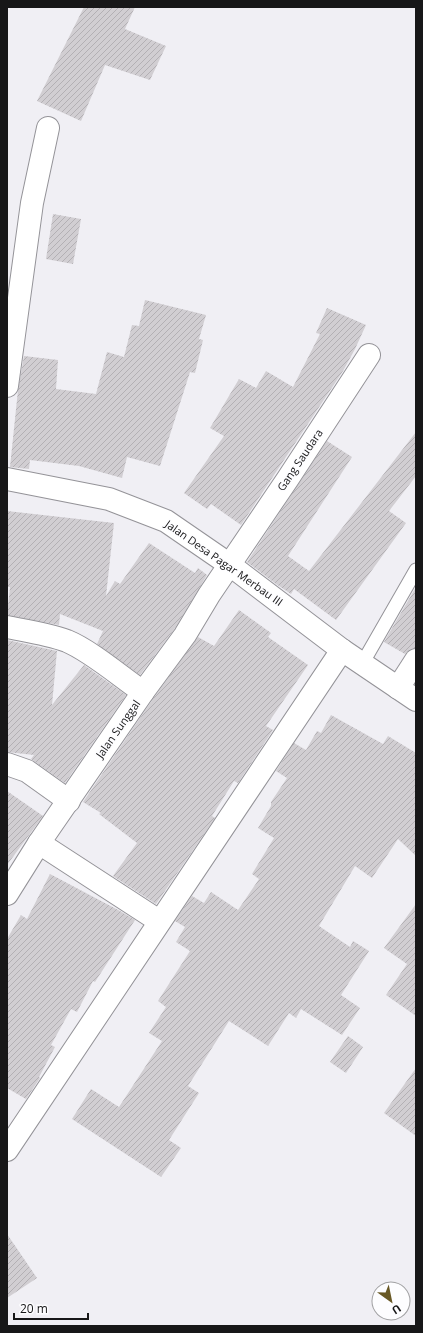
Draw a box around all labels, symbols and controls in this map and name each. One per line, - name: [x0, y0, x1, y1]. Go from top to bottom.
- street label: Gang Saudara: [273, 426, 326, 494]
- street label: Jalan Desa Pagar Merbau III: [162, 516, 286, 609]
- street label: Jalan Sunggal: [91, 697, 143, 762]
- north arrow: [371, 1281, 411, 1321]
- scale bar: [14, 1295, 88, 1321]
- text: 20 m: [20, 1300, 48, 1317]
- text: U: [389, 1301, 404, 1318]

